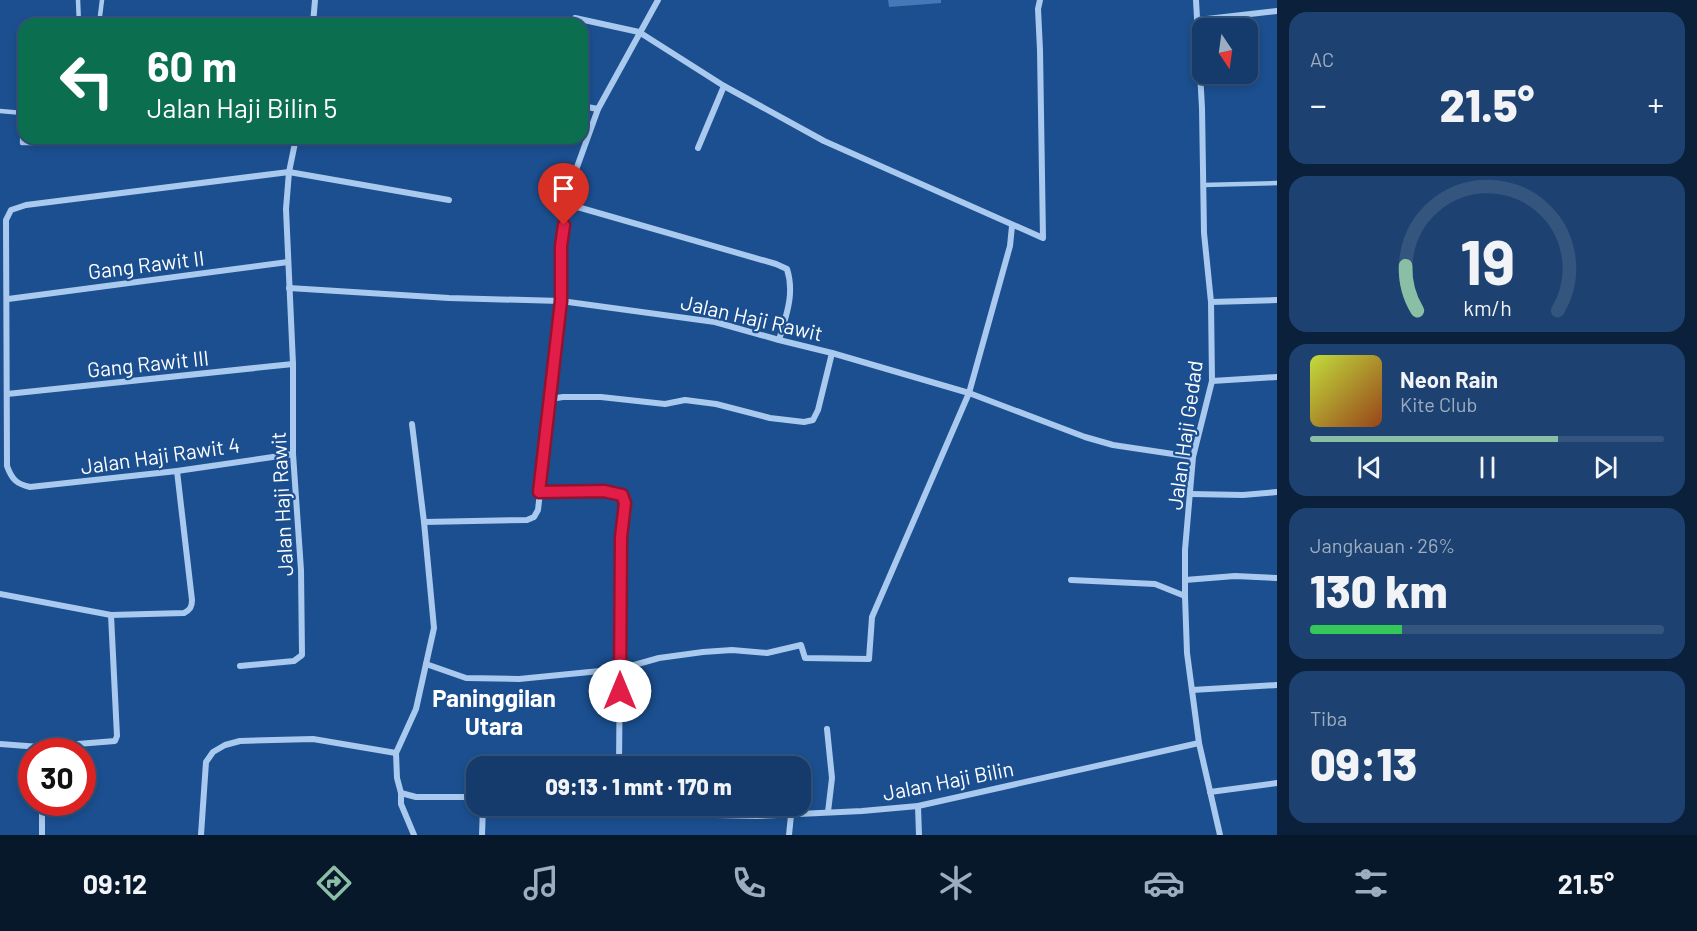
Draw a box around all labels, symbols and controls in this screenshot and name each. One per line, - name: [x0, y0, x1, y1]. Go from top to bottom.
- north arrow: [1192, 18, 1258, 84]
- map controls: [1192, 18, 1258, 84]
- text: 60 m: [147, 40, 237, 90]
- icon: left: [48, 42, 126, 120]
- text: AC: [1310, 47, 1334, 71]
- text: 21.5°: [1440, 77, 1534, 131]
- text: −: [1310, 84, 1327, 124]
- text: +: [1648, 84, 1664, 124]
- text: Jalan Haji Bilin 5: [147, 91, 337, 123]
- pin: [538, 163, 589, 225]
- icon: arrive: [547, 172, 580, 205]
- text: 19: [1459, 223, 1515, 297]
- street label: Gang Rawit II: [86, 244, 206, 284]
- street label: Jalan Haji Rawit: [679, 289, 825, 345]
- text: km/h: [1463, 295, 1511, 320]
- street label: Gang Rawit III: [86, 344, 210, 382]
- street label: Jalan Haji Gedad: [1161, 359, 1207, 511]
- text: Neon Rain: [1400, 366, 1498, 392]
- text: Kite Club: [1400, 392, 1477, 416]
- street label: Jalan Haji Rawit 4: [79, 431, 241, 479]
- street label: Jalan Haji Rawit: [265, 431, 297, 577]
- icon: previous: [1353, 451, 1386, 484]
- icon: pause: [1471, 451, 1504, 484]
- icon: next: [1589, 451, 1622, 484]
- text: Jangkauan · 26%: [1310, 533, 1455, 557]
- text: 130 km: [1310, 563, 1448, 617]
- position arrow: [588, 659, 652, 723]
- district label: Paninggilan Utara: [432, 683, 556, 740]
- text: Tiba: [1310, 706, 1347, 730]
- text: 09:13: [1310, 736, 1417, 790]
- speed limit sign: 30: [18, 738, 96, 816]
- street label: Jalan Haji Bilin: [880, 755, 1016, 805]
- text: 09:13 · 1 mnt · 170 m: [545, 773, 732, 799]
- icon: directions: [313, 862, 355, 904]
- icon: music: [520, 862, 562, 904]
- icon: phone: [728, 862, 770, 904]
- icon: climate: [935, 862, 977, 904]
- icon: car: [1143, 862, 1185, 904]
- icon: filters: [1350, 862, 1392, 904]
- text: 09:12: [83, 867, 147, 899]
- text: 21.5°: [1558, 867, 1614, 899]

